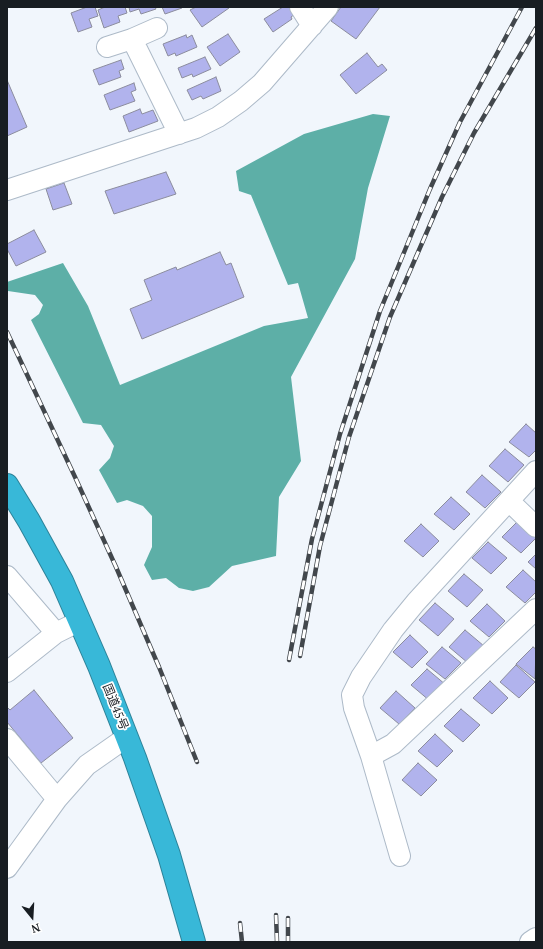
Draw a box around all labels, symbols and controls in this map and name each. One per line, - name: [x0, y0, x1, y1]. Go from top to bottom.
- street label: 国道45号: [99, 682, 131, 732]
- north arrow: [12, 897, 52, 937]
- text: N: [30, 920, 42, 936]

